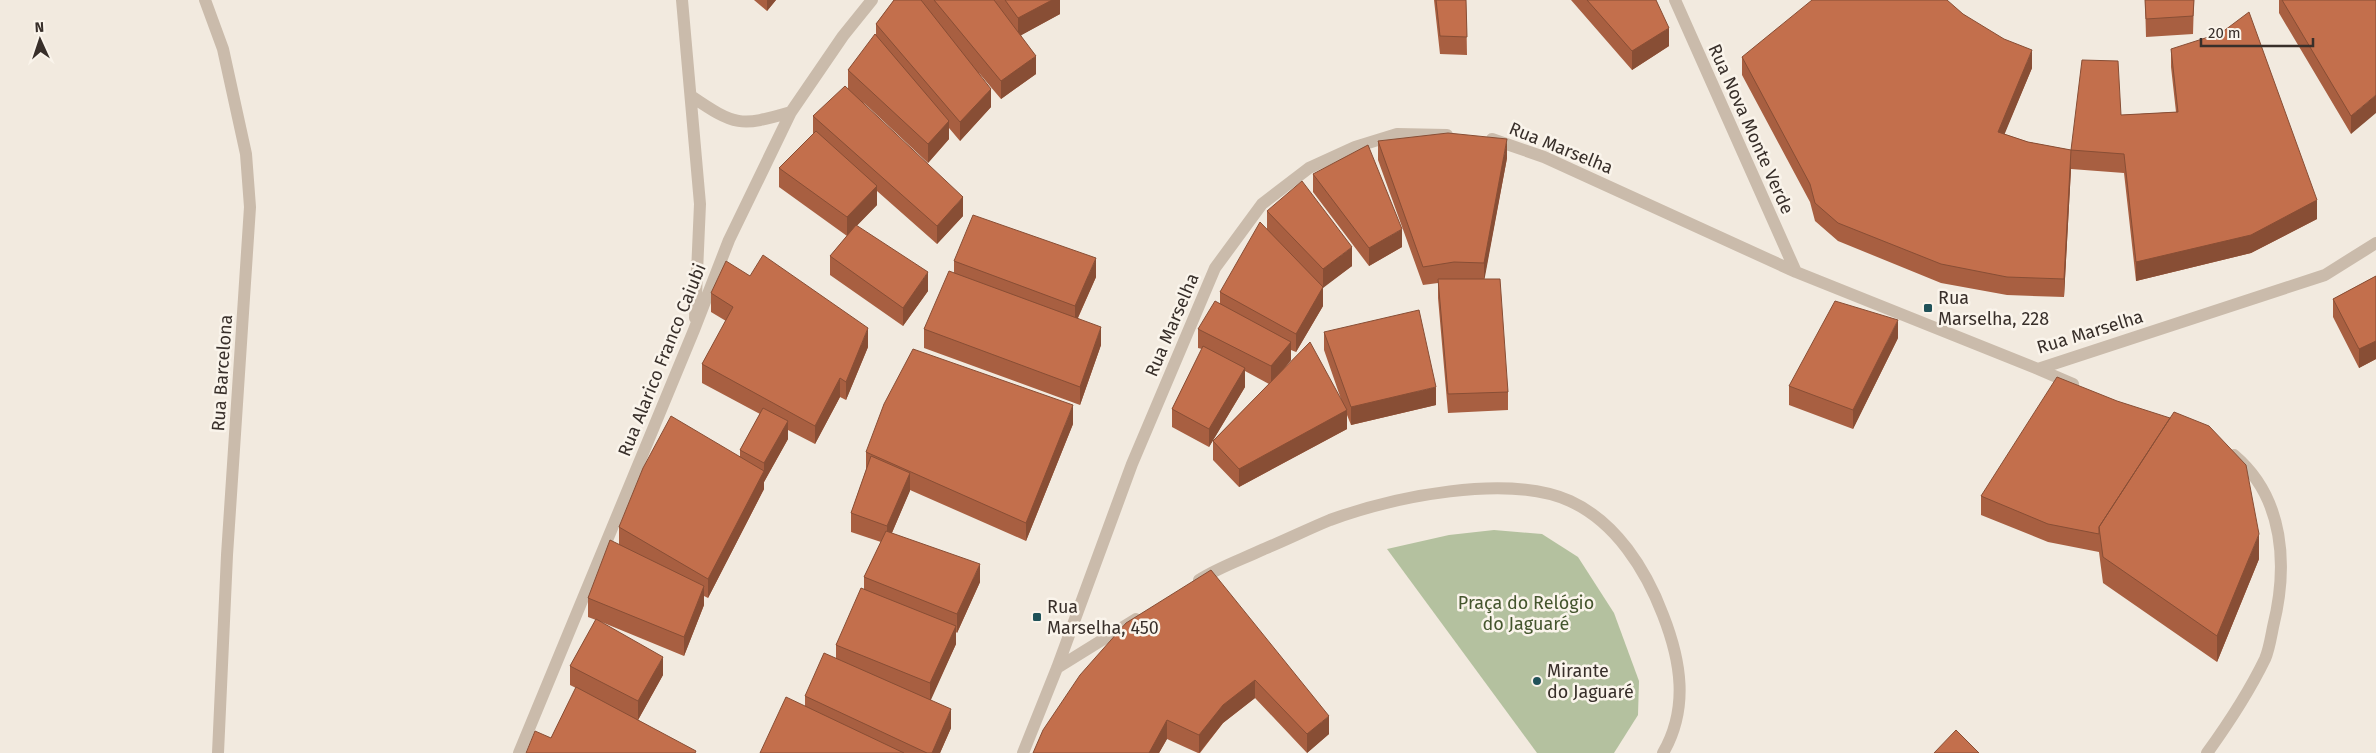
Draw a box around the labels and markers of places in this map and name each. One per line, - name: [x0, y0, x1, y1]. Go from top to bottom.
- place label: Rua Marselha, 228: [1938, 287, 2049, 330]
- marker: Rua Marselha, 228: [1922, 302, 1934, 314]
- place label: Rua Marselha, 450: [1047, 596, 1159, 639]
- marker: Rua Marselha, 450: [1031, 611, 1043, 623]
- place label: Mirante do Jaguaré: [1547, 660, 1634, 703]
- marker: Mirante do Jaguaré: [1531, 675, 1543, 687]

